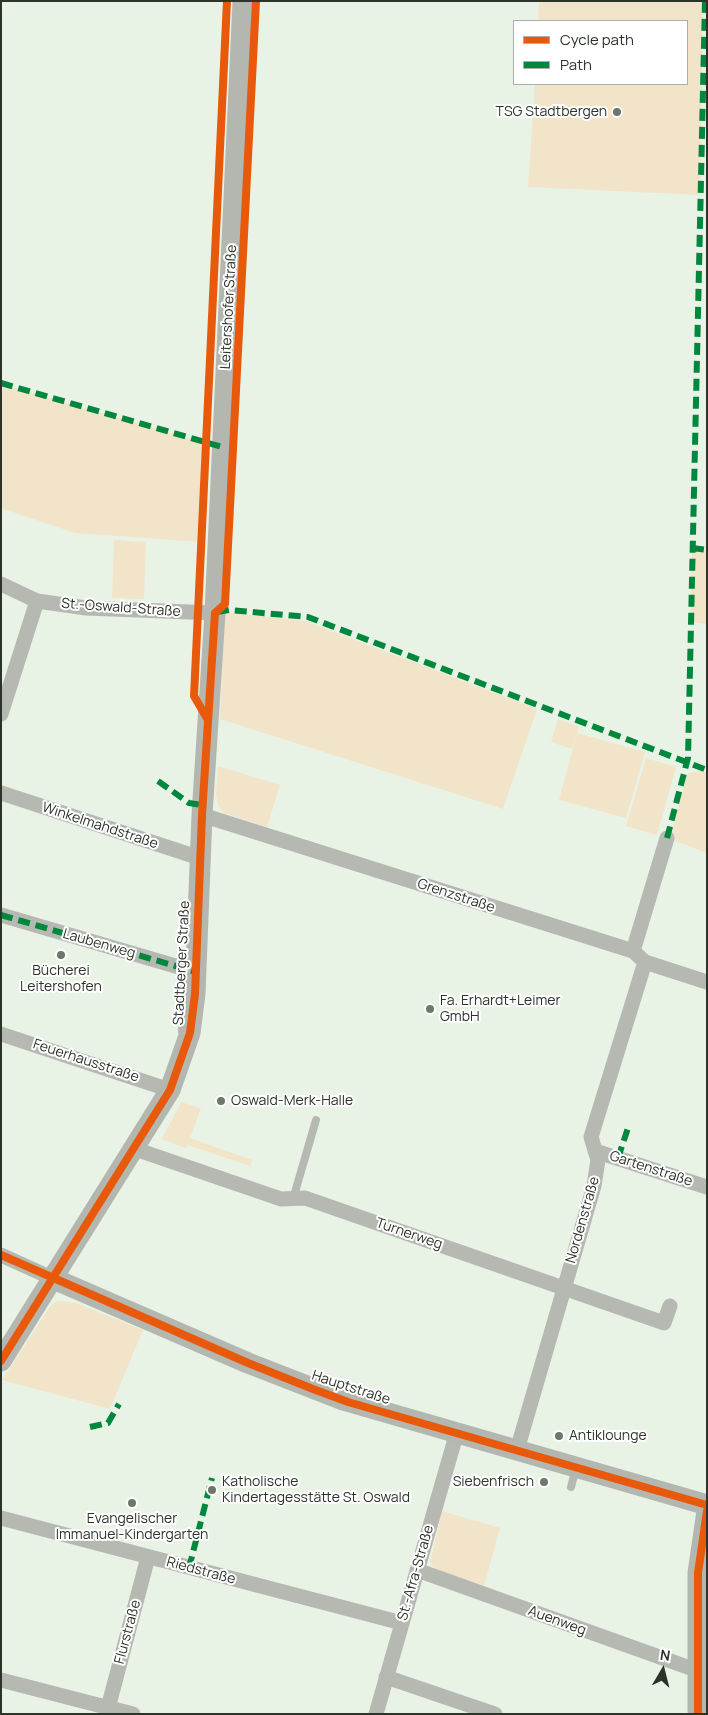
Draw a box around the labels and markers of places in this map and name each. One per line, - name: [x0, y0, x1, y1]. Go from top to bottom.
- place label: TSG Stadtbergen: [496, 104, 607, 120]
- marker: TSG Stadtbergen: [611, 106, 623, 118]
- marker: Bücherei Leitershofen: [55, 949, 67, 961]
- place label: Bücherei Leitershofen: [20, 963, 102, 996]
- place label: Fa. Erhardt+Leimer GmbH: [440, 993, 561, 1026]
- marker: Fa. Erhardt+Leimer GmbH: [424, 1003, 436, 1015]
- place label: Oswald-Merk-Halle: [231, 1093, 353, 1109]
- marker: Oswald-Merk-Halle: [215, 1095, 227, 1107]
- place label: Antiklounge: [569, 1428, 647, 1444]
- marker: Antiklounge: [553, 1430, 565, 1442]
- place label: Katholische Kindertagesstätte St. Oswald: [222, 1474, 410, 1506]
- place label: Siebenfrisch: [453, 1474, 534, 1490]
- marker: Siebenfrisch: [538, 1476, 550, 1488]
- marker: Katholische Kindertagesstätte St. Oswald: [206, 1484, 218, 1496]
- marker: Evangelischer Immanuel-Kindergarten: [126, 1497, 138, 1509]
- place label: Evangelischer Immanuel-Kindergarten: [56, 1511, 208, 1544]

